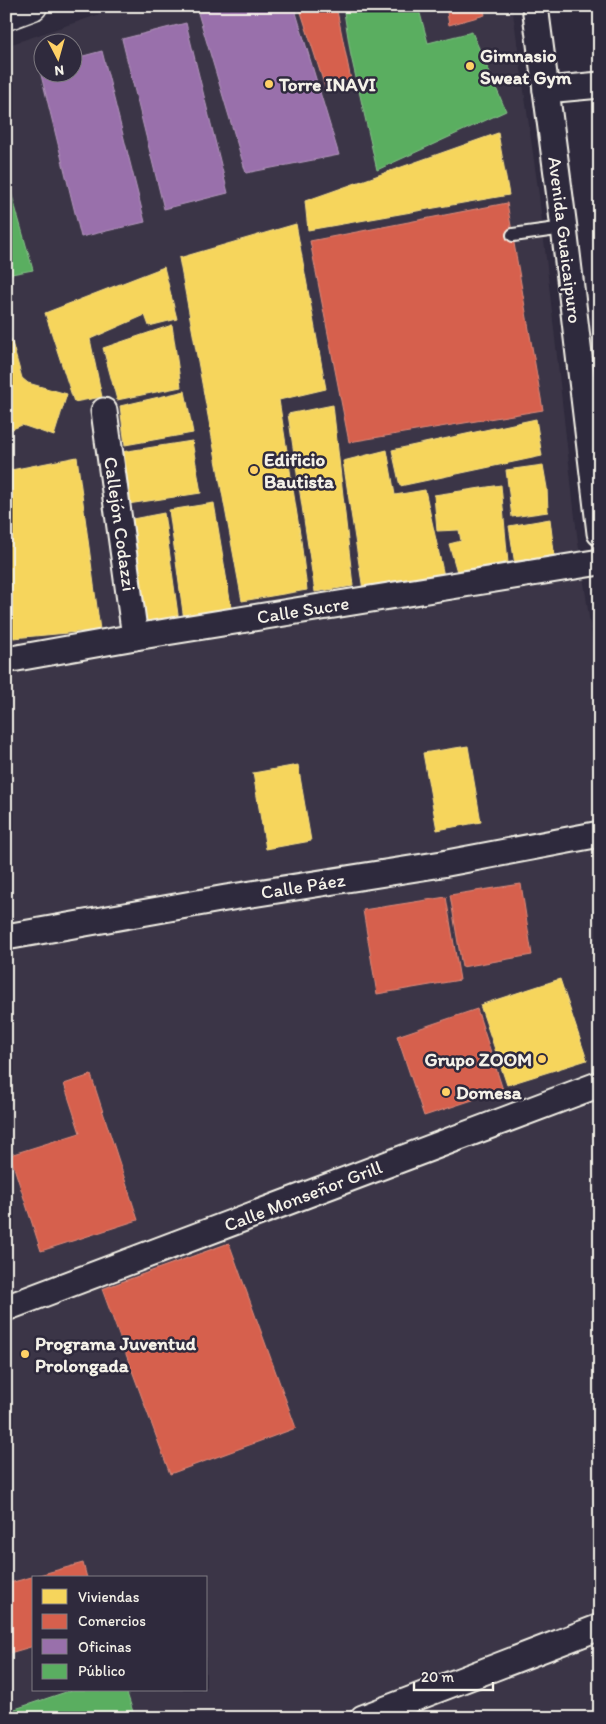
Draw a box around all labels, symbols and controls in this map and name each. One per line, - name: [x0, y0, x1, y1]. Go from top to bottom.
- north arrow: [32, 32, 82, 82]
- place label: Gimnasio Sweat Gym: [480, 44, 572, 89]
- marker: Gimnasio Sweat Gym: [464, 60, 476, 72]
- text: N: [54, 61, 65, 79]
- place label: Torre INAVI: [278, 73, 376, 96]
- marker: Torre INAVI: [263, 78, 275, 90]
- street label: Avenida Guaicaipuro: [543, 155, 587, 325]
- place label: Edificio Bautista: [264, 448, 335, 493]
- street label: Callejón Codazzi: [99, 455, 141, 593]
- marker: Edificio Bautista: [248, 464, 260, 476]
- street label: Calle Sucre: [255, 591, 351, 629]
- street label: Calle Páez: [259, 868, 347, 904]
- place label: Grupo ZOOM: [424, 1048, 532, 1071]
- marker: Grupo ZOOM: [536, 1053, 548, 1065]
- place label: Domesa: [456, 1081, 522, 1104]
- marker: Domesa: [440, 1086, 452, 1098]
- street label: Calle Monseñor Grill: [221, 1155, 386, 1237]
- place label: Programa Juventud Prolongada: [35, 1332, 197, 1377]
- marker: Programa Juventud Prolongada: [19, 1348, 31, 1360]
- legend: [32, 1576, 208, 1692]
- text: Viviendas: [78, 1588, 140, 1606]
- text: Comercios: [78, 1612, 146, 1630]
- text: Oficinas: [78, 1638, 132, 1656]
- scale bar: [414, 1659, 492, 1691]
- text: Público: [78, 1662, 125, 1680]
- text: 20 m: [421, 1668, 455, 1686]

